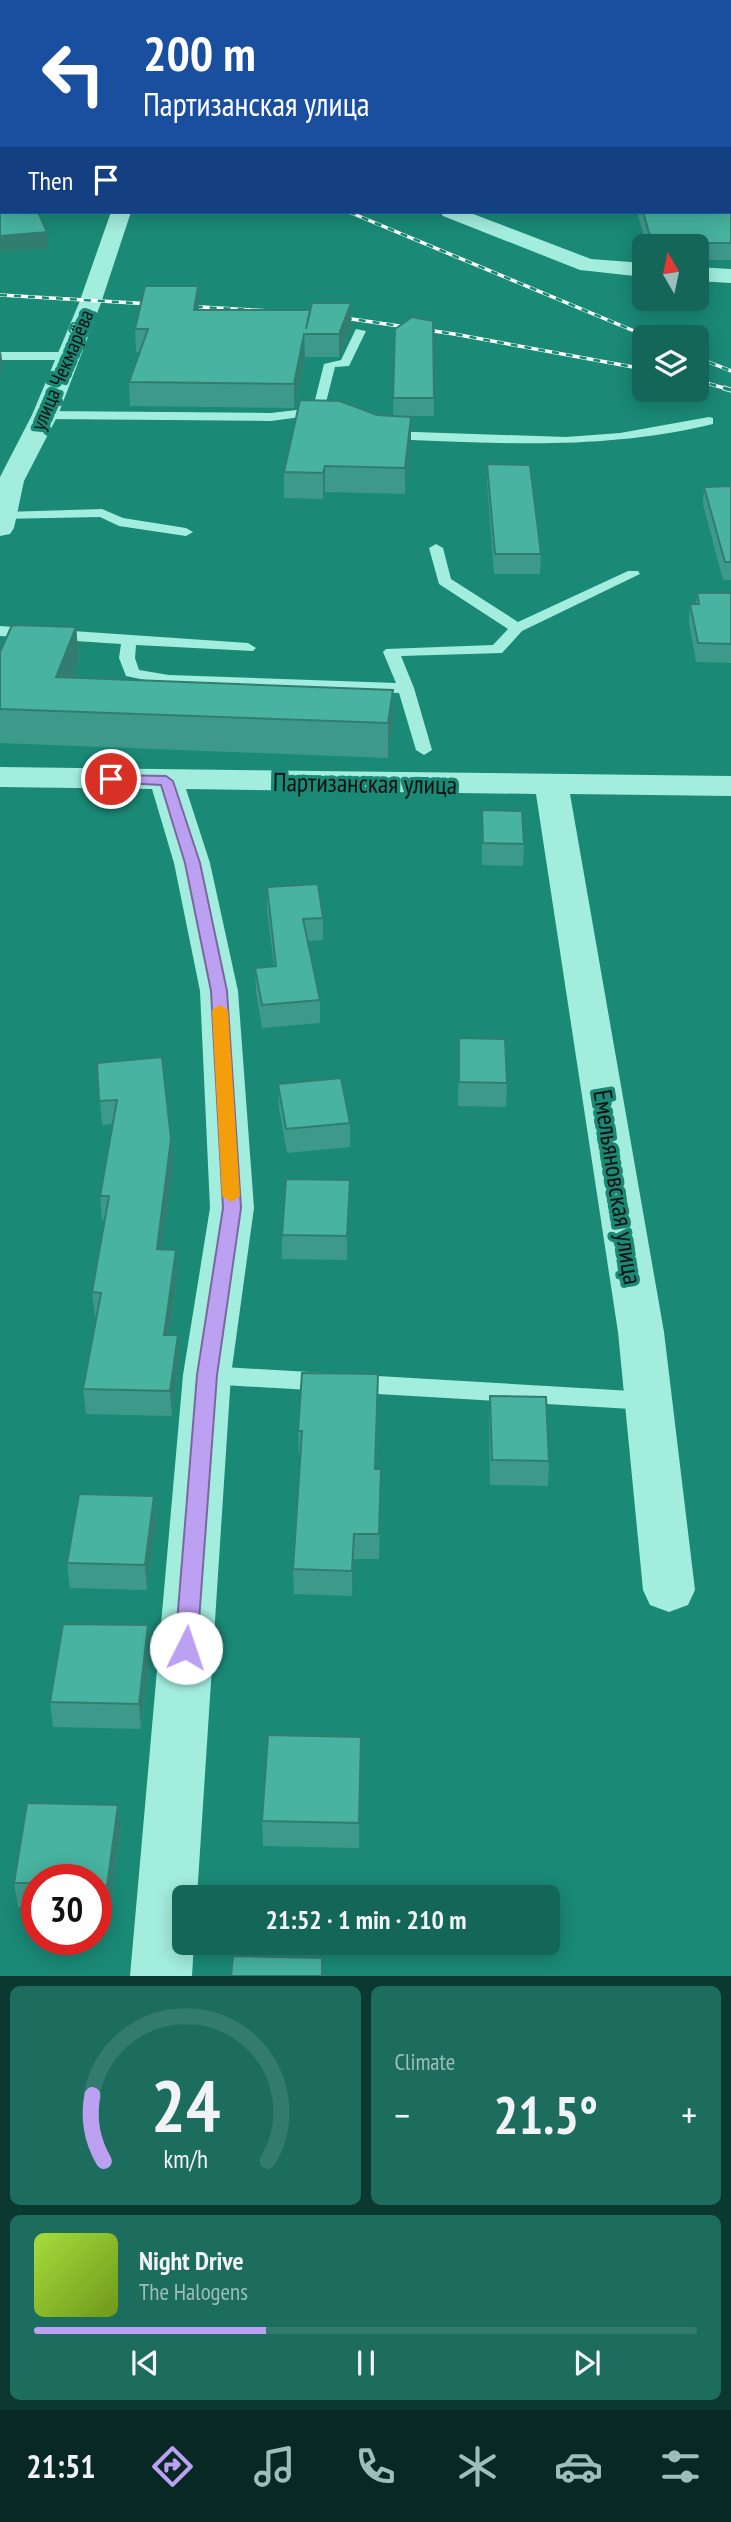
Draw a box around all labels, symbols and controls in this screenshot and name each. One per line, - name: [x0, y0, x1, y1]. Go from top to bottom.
- text: 200 m: [143, 21, 256, 85]
- icon: left: [28, 28, 119, 119]
- text: Партизанская улица: [143, 83, 370, 125]
- icon: arrive: [87, 161, 125, 199]
- text: Then: [28, 164, 73, 197]
- north arrow: [632, 234, 709, 312]
- map controls: [632, 234, 709, 402]
- street label: улица Чекмарёва: [24, 306, 100, 434]
- button: layers: [632, 325, 709, 402]
- pin: [81, 749, 141, 809]
- icon: arrive: [92, 760, 130, 798]
- street label: Партизанская улица: [273, 765, 457, 801]
- street label: Емельяновская улица: [586, 1087, 650, 1287]
- position arrow: [149, 1611, 223, 1685]
- speed limit sign: 30: [21, 1864, 112, 1955]
- text: 21:52 · 1 min · 210 m: [266, 1903, 466, 1936]
- text: Climate: [395, 2047, 455, 2076]
- text: 24: [150, 2058, 220, 2152]
- text: 21.5°: [493, 2081, 598, 2148]
- text: −: [395, 2090, 410, 2139]
- text: +: [681, 2090, 697, 2139]
- text: km/h: [163, 2143, 207, 2175]
- text: Night Drive: [139, 2244, 244, 2277]
- text: The Halogens: [139, 2277, 248, 2306]
- icon: previous: [126, 2344, 164, 2382]
- icon: pause: [347, 2344, 385, 2382]
- icon: next: [568, 2344, 606, 2382]
- icon: directions: [148, 2442, 197, 2491]
- icon: music: [250, 2442, 299, 2491]
- icon: phone: [351, 2442, 400, 2491]
- icon: climate: [453, 2442, 502, 2491]
- icon: car: [554, 2442, 603, 2491]
- icon: filters: [656, 2442, 705, 2491]
- text: 21:51: [26, 2445, 95, 2487]

